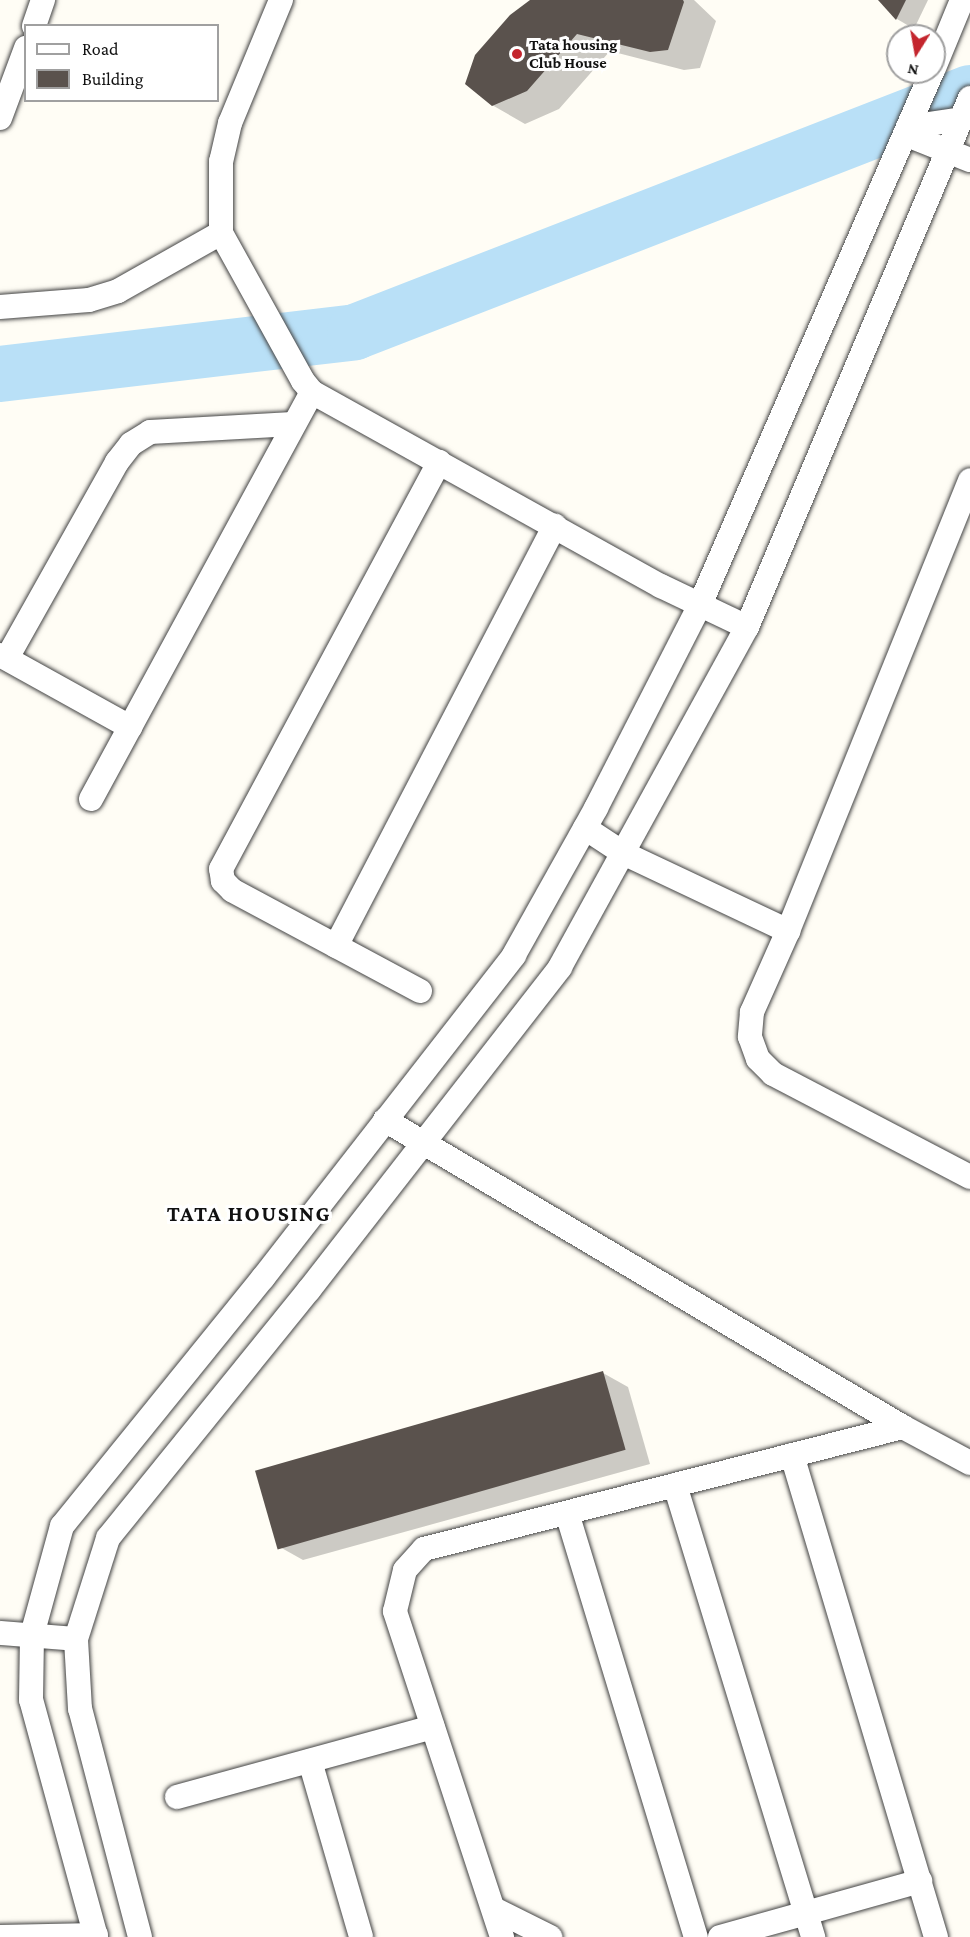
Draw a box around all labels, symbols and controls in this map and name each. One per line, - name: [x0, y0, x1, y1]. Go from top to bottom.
- legend: [24, 24, 219, 102]
- north arrow: [886, 24, 946, 84]
- place label: Tata housing Club House: [529, 35, 617, 73]
- text: Road: [82, 39, 119, 59]
- marker: Tata housing Club House: [510, 47, 524, 61]
- text: N: [906, 61, 920, 80]
- text: Building: [82, 69, 143, 89]
- district label: TATA HOUSING: [167, 1201, 331, 1227]

